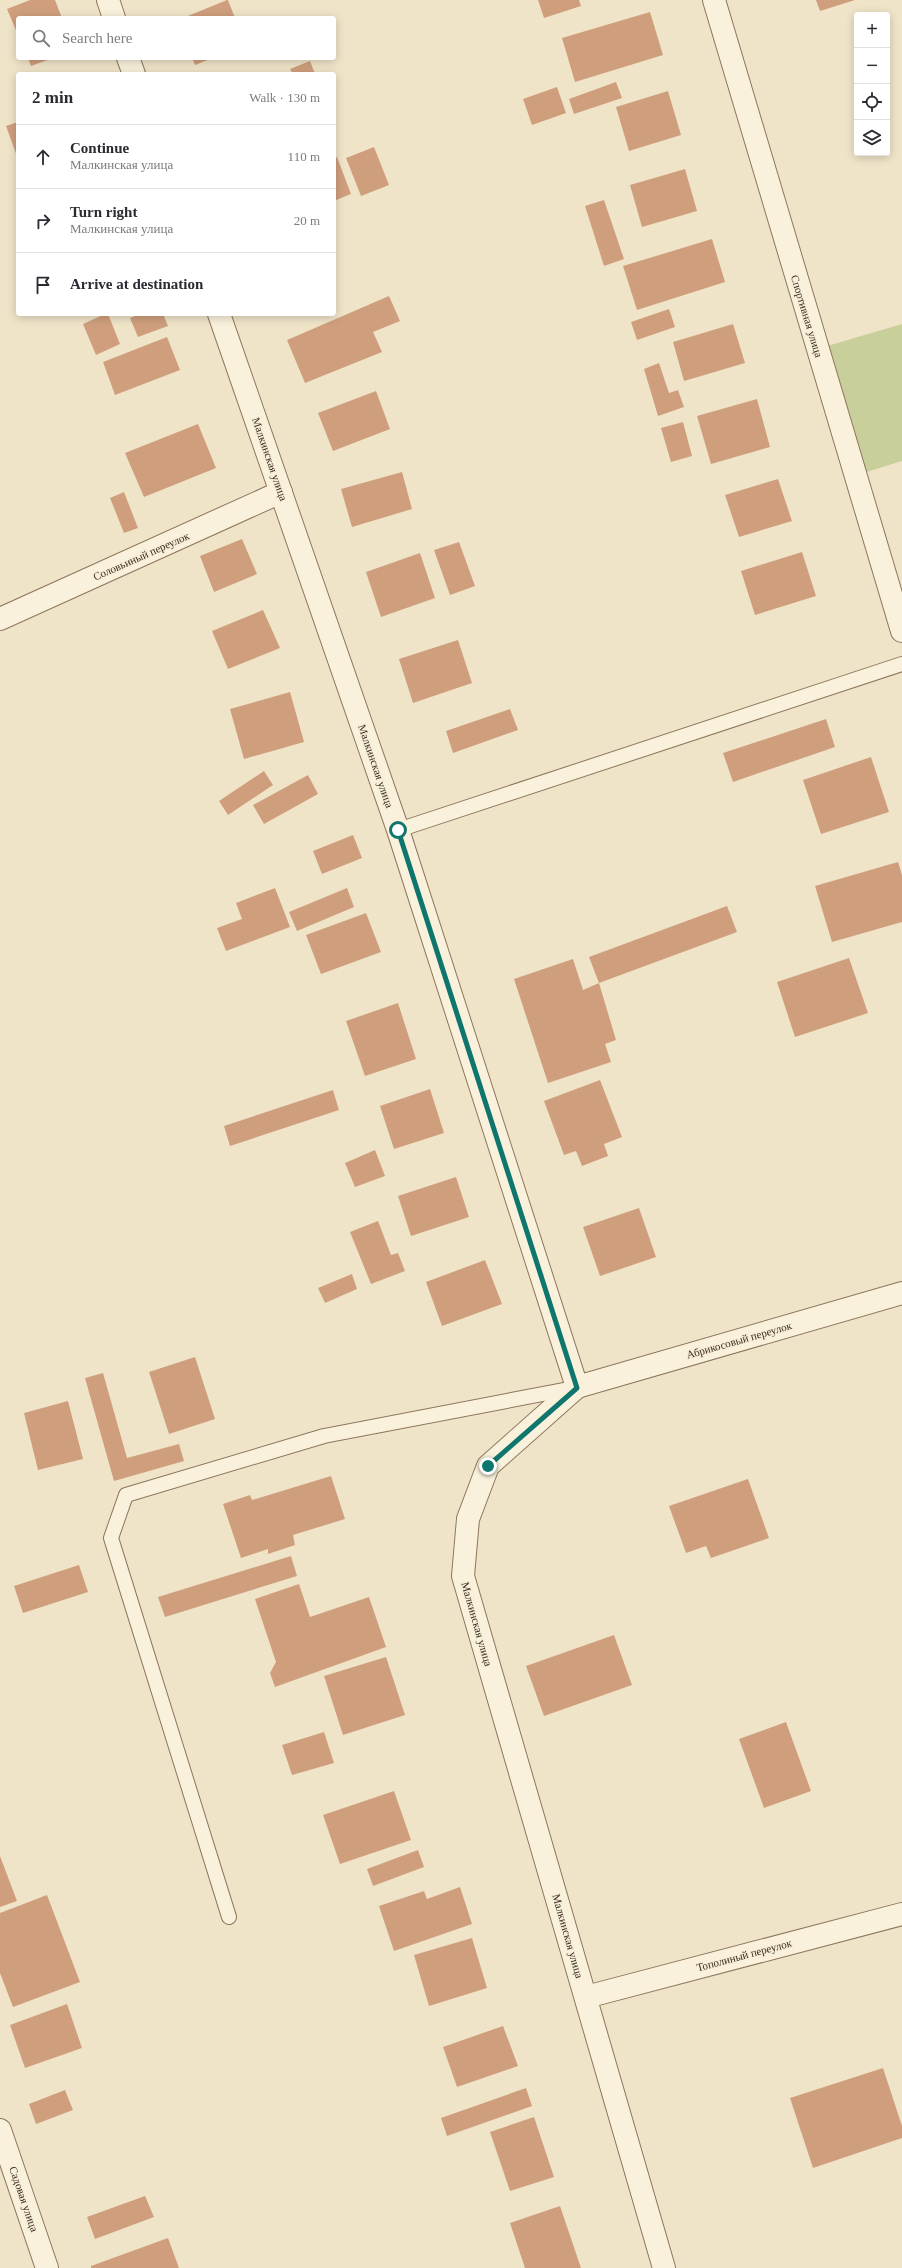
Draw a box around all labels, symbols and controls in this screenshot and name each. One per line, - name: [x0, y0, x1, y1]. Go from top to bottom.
- map controls: [854, 12, 890, 156]
- button: +: [854, 12, 890, 48]
- search box: [16, 16, 336, 60]
- icon: search: [30, 27, 52, 49]
- text: Search here: [62, 30, 132, 46]
- button: −: [854, 48, 890, 84]
- button: locate: [854, 84, 890, 120]
- text: 2 min: [32, 88, 73, 107]
- text: Walk · 130 m: [249, 90, 320, 105]
- button: layers: [854, 120, 890, 156]
- text: Continue: [70, 140, 129, 156]
- icon: ahead: [32, 146, 54, 168]
- text: 110 m: [288, 149, 320, 164]
- text: Малкинская улица: [70, 157, 173, 172]
- text: Turn right: [70, 204, 137, 220]
- icon: right: [32, 210, 54, 232]
- text: 20 m: [294, 213, 320, 228]
- text: Малкинская улица: [70, 221, 173, 236]
- street label: Спортивная улица: [789, 273, 825, 359]
- icon: arrive: [32, 274, 54, 296]
- text: Arrive at destination: [70, 276, 203, 292]
- street label: Малкинская улица: [250, 416, 290, 502]
- street label: Соловьиный переулок: [91, 529, 192, 583]
- street label: Малкинская улица: [356, 723, 396, 809]
- route start: [389, 821, 407, 839]
- street label: Абрикосовый переулок: [685, 1319, 794, 1361]
- route end: [479, 1457, 497, 1475]
- street label: Малкинская улица: [459, 1580, 495, 1668]
- street label: Малкинская улица: [550, 1892, 586, 1980]
- street label: Тополиный переулок: [695, 1936, 794, 1973]
- street label: Садовая улица: [7, 2165, 41, 2233]

